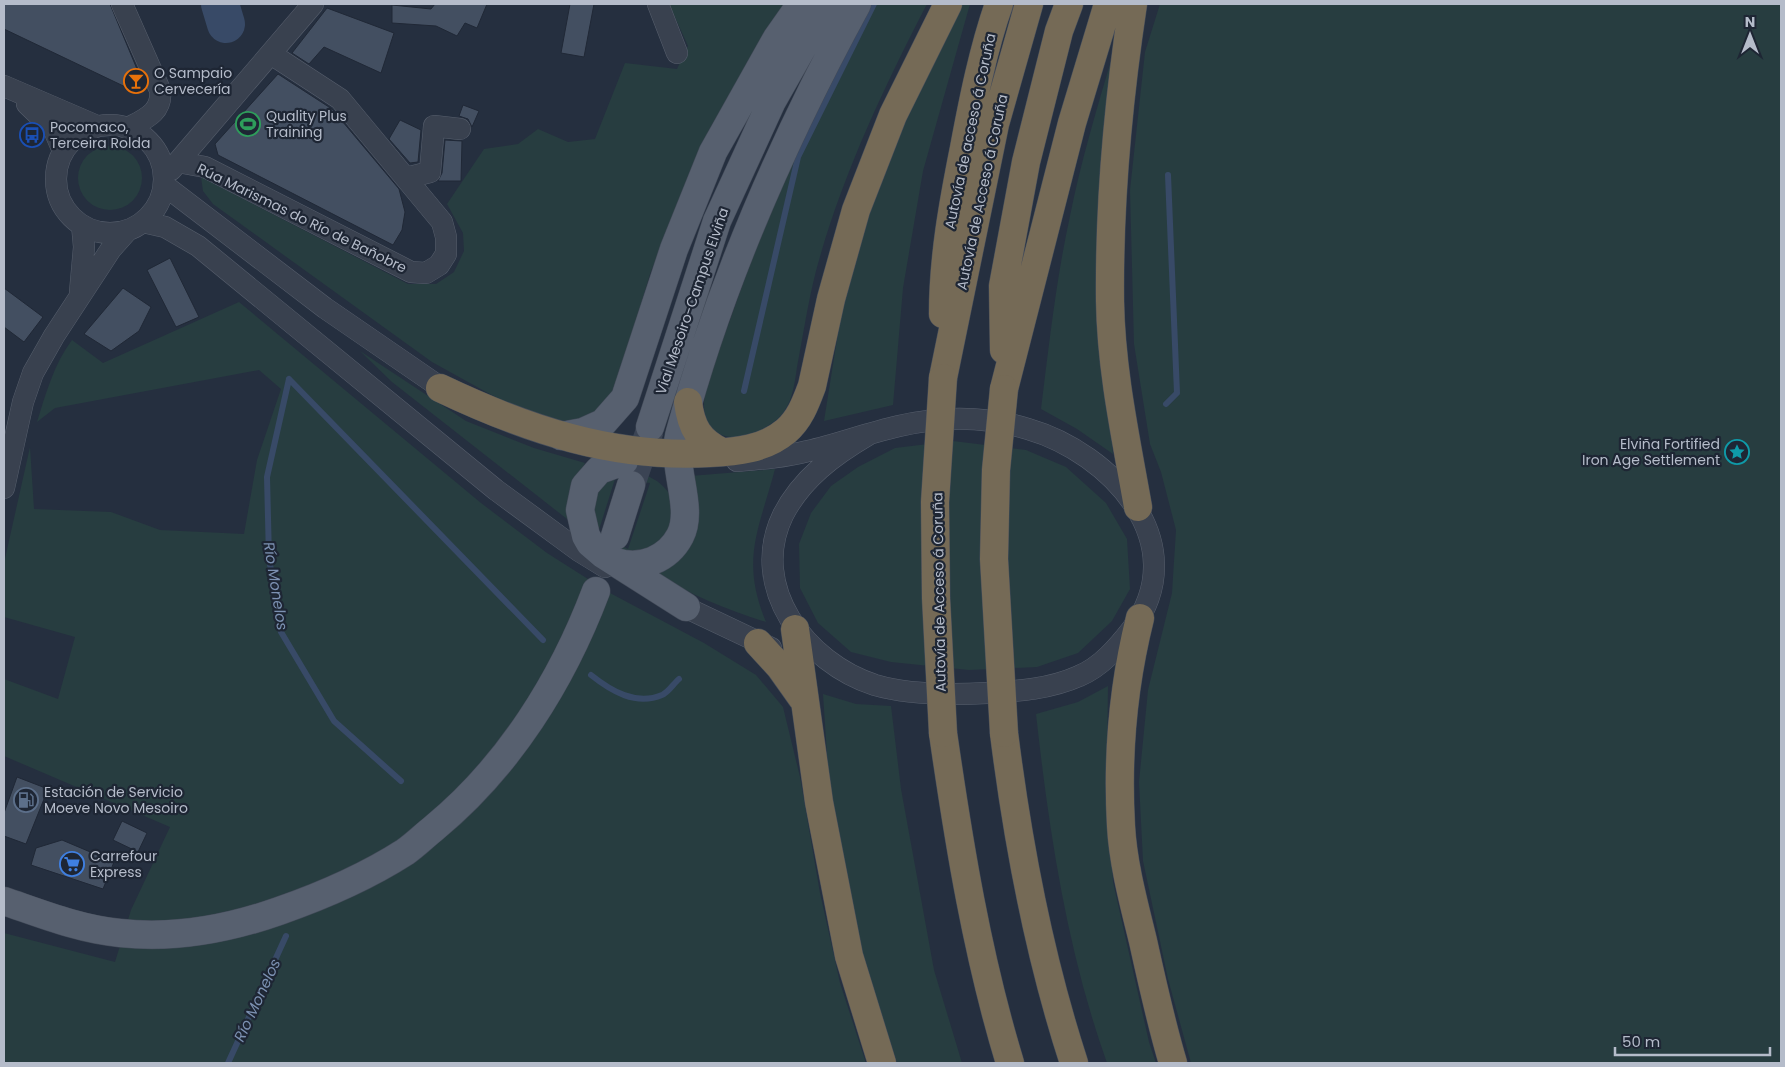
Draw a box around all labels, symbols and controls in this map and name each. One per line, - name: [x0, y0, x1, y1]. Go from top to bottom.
- north arrow: [1725, 10, 1775, 60]
- text: N: [1745, 12, 1755, 32]
- street label: Autovía de acceso á Coruña: [939, 31, 1001, 231]
- place label: O Sampaio Cervecería: [154, 63, 232, 99]
- bar icon: O Sampaio Cervecería: [123, 68, 149, 94]
- street label: Autovía de Acceso á Coruña: [951, 92, 1013, 292]
- place label: Quality Plus Training: [266, 106, 347, 142]
- sports icon: Quality Plus Training: [235, 111, 261, 137]
- place label: Pocomaco, Terceira Rolda: [50, 117, 150, 153]
- bus stop icon: Pocomaco, Terceira Rolda: [19, 122, 45, 148]
- street label: Rúa Marismas do Río de Bañobre: [194, 158, 411, 278]
- street label: Vial Mesoiro-Campus Elviña: [651, 205, 733, 397]
- place label: Elviña Fortified Iron Age Settlement: [1582, 434, 1720, 470]
- place icon: Elviña Fortified Iron Age Settlement: [1724, 439, 1750, 465]
- street label: Autovía de Acceso á Coruña: [927, 492, 951, 692]
- water label: Río Monelos: [259, 540, 293, 632]
- place label: Estación de Servicio Moeve Novo Mesoiro: [44, 782, 188, 818]
- fuel station icon: Estación de Servicio Moeve Novo Mesoiro: [13, 787, 39, 813]
- place label: Carrefour Express: [90, 846, 157, 882]
- supermarket icon: Carrefour Express: [59, 851, 85, 877]
- water label: Río Monelos: [229, 955, 285, 1045]
- scale bar: [1615, 1024, 1770, 1056]
- text: 50 m: [1622, 1031, 1660, 1052]

